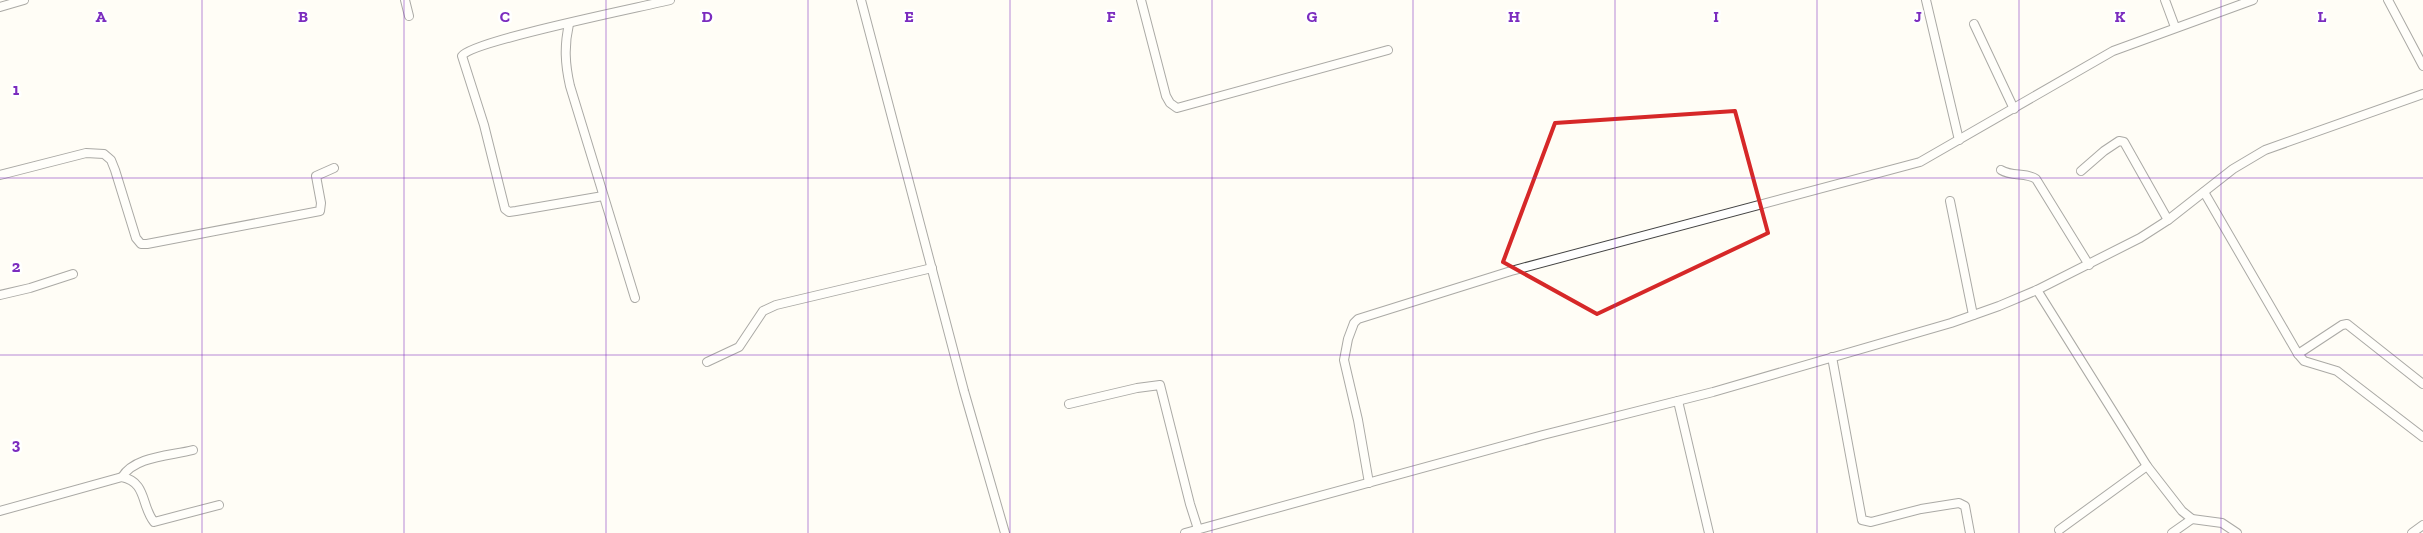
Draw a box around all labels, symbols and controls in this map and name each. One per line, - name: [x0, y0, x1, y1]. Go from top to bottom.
- text: A: [96, 7, 107, 26]
- text: B: [298, 7, 308, 26]
- text: C: [500, 7, 510, 26]
- text: D: [701, 7, 713, 26]
- text: E: [904, 7, 914, 26]
- text: F: [1106, 7, 1116, 26]
- text: G: [1307, 7, 1318, 26]
- text: H: [1508, 7, 1520, 26]
- text: I: [1713, 7, 1719, 26]
- text: J: [1914, 7, 1922, 26]
- text: K: [2115, 7, 2126, 26]
- text: L: [2318, 7, 2327, 26]
- text: 1: [13, 80, 20, 99]
- text: 2: [12, 257, 21, 276]
- text: 3: [12, 435, 21, 454]

